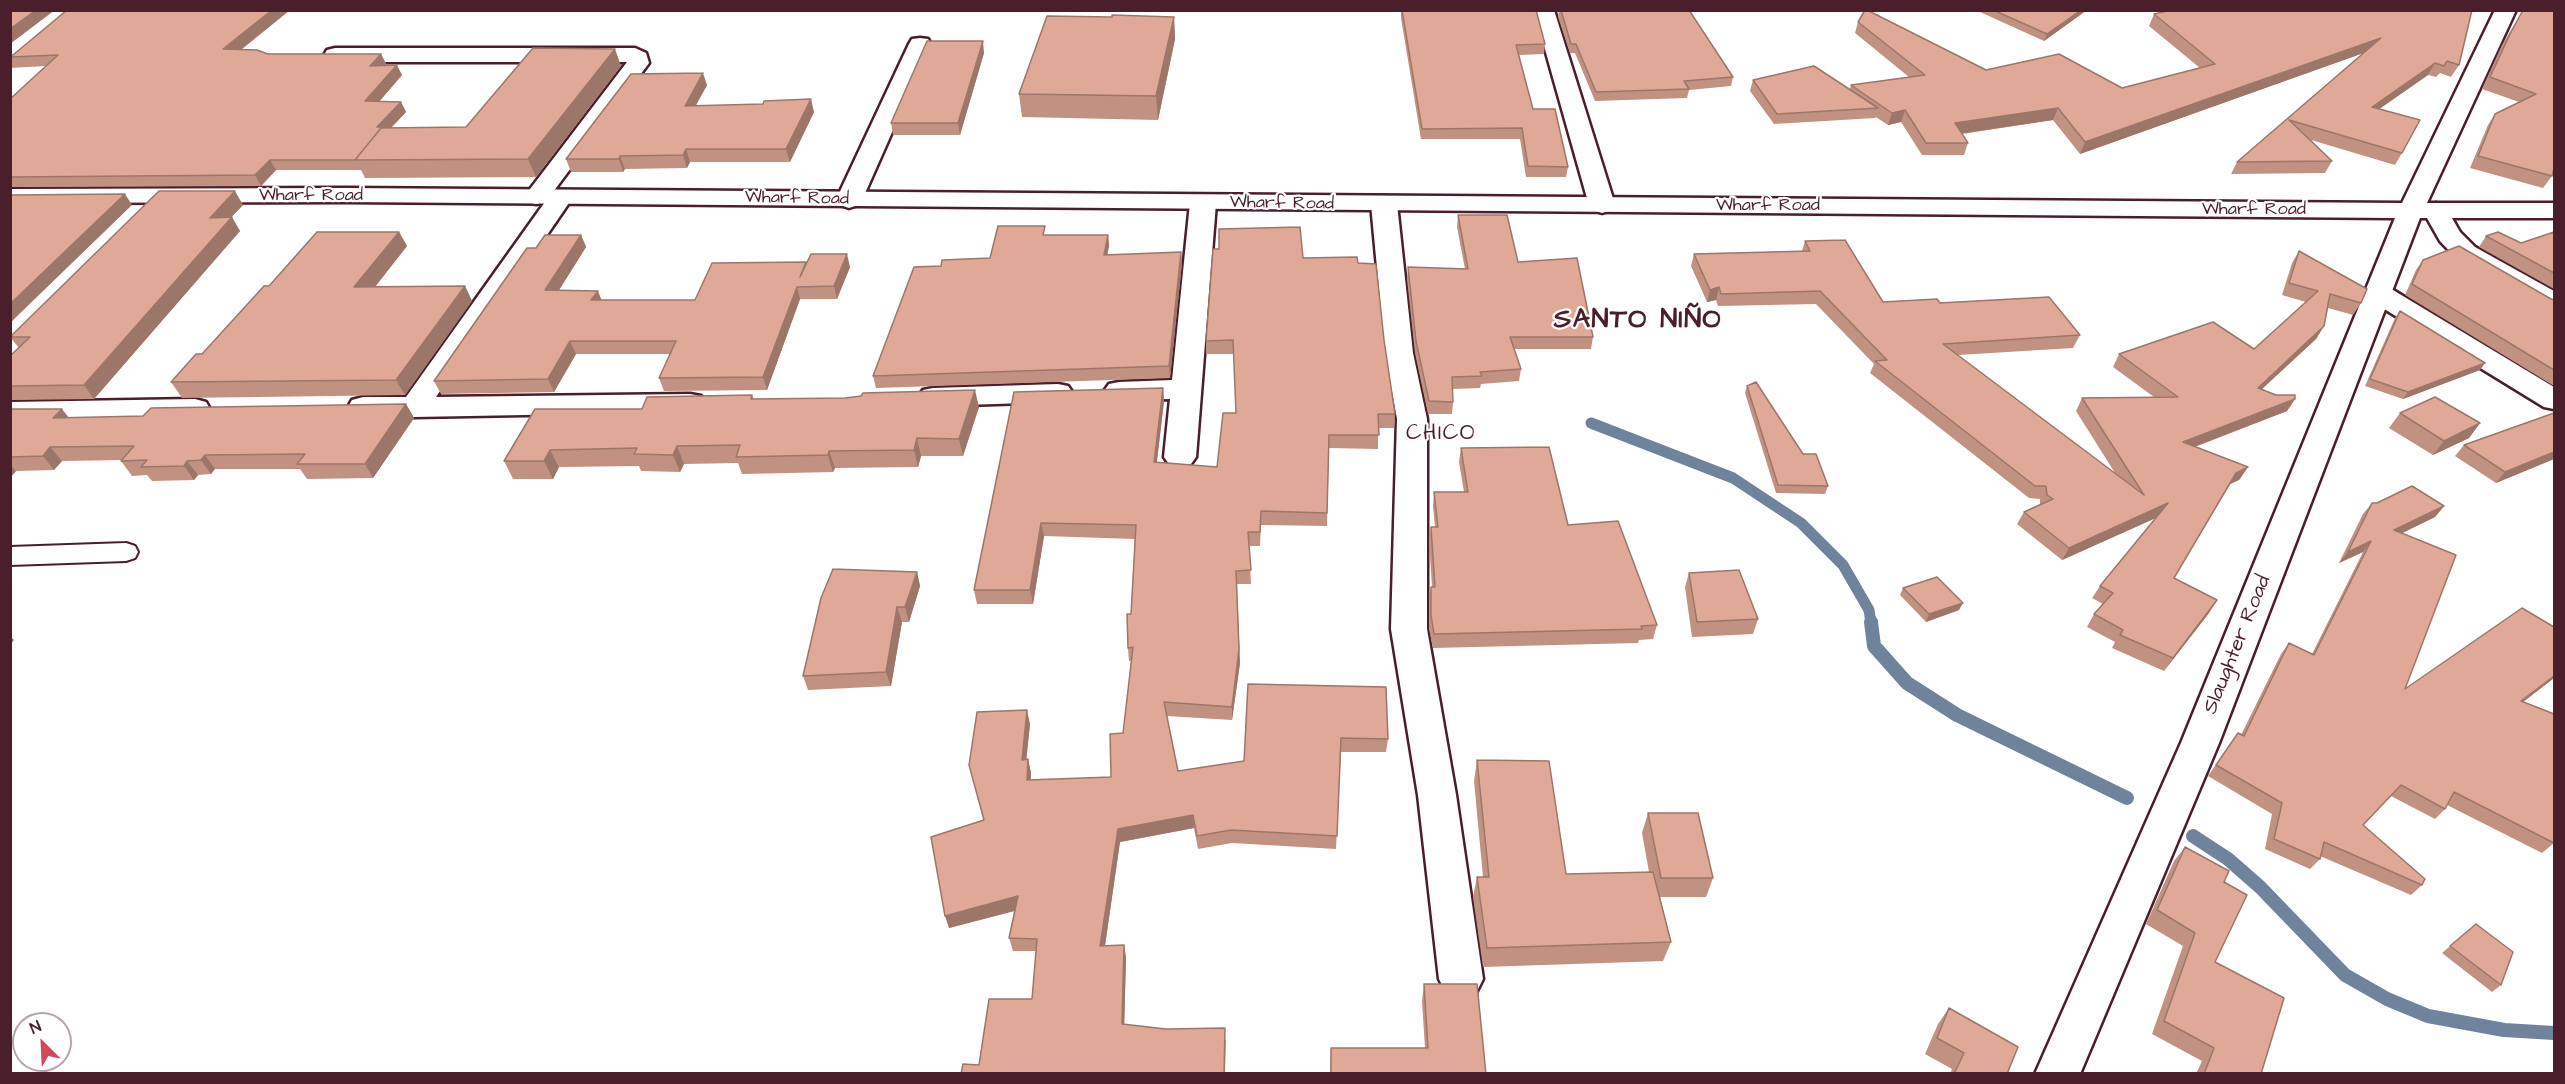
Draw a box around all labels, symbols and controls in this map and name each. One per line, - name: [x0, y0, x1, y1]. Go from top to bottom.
- street label: Wharf Road: [259, 185, 363, 207]
- street label: Wharf Road: [745, 187, 849, 211]
- street label: Wharf Road: [1230, 192, 1334, 216]
- street label: Wharf Road: [1716, 195, 1820, 217]
- street label: Wharf Road: [2202, 199, 2306, 221]
- district label: SANTO NIÑO: [1554, 305, 1722, 337]
- district label: CHICO: [1406, 421, 1476, 447]
- street label: Slaughter Road: [2199, 572, 2277, 718]
- north arrow: [12, 1012, 72, 1072]
- text: N: [26, 1015, 45, 1039]

